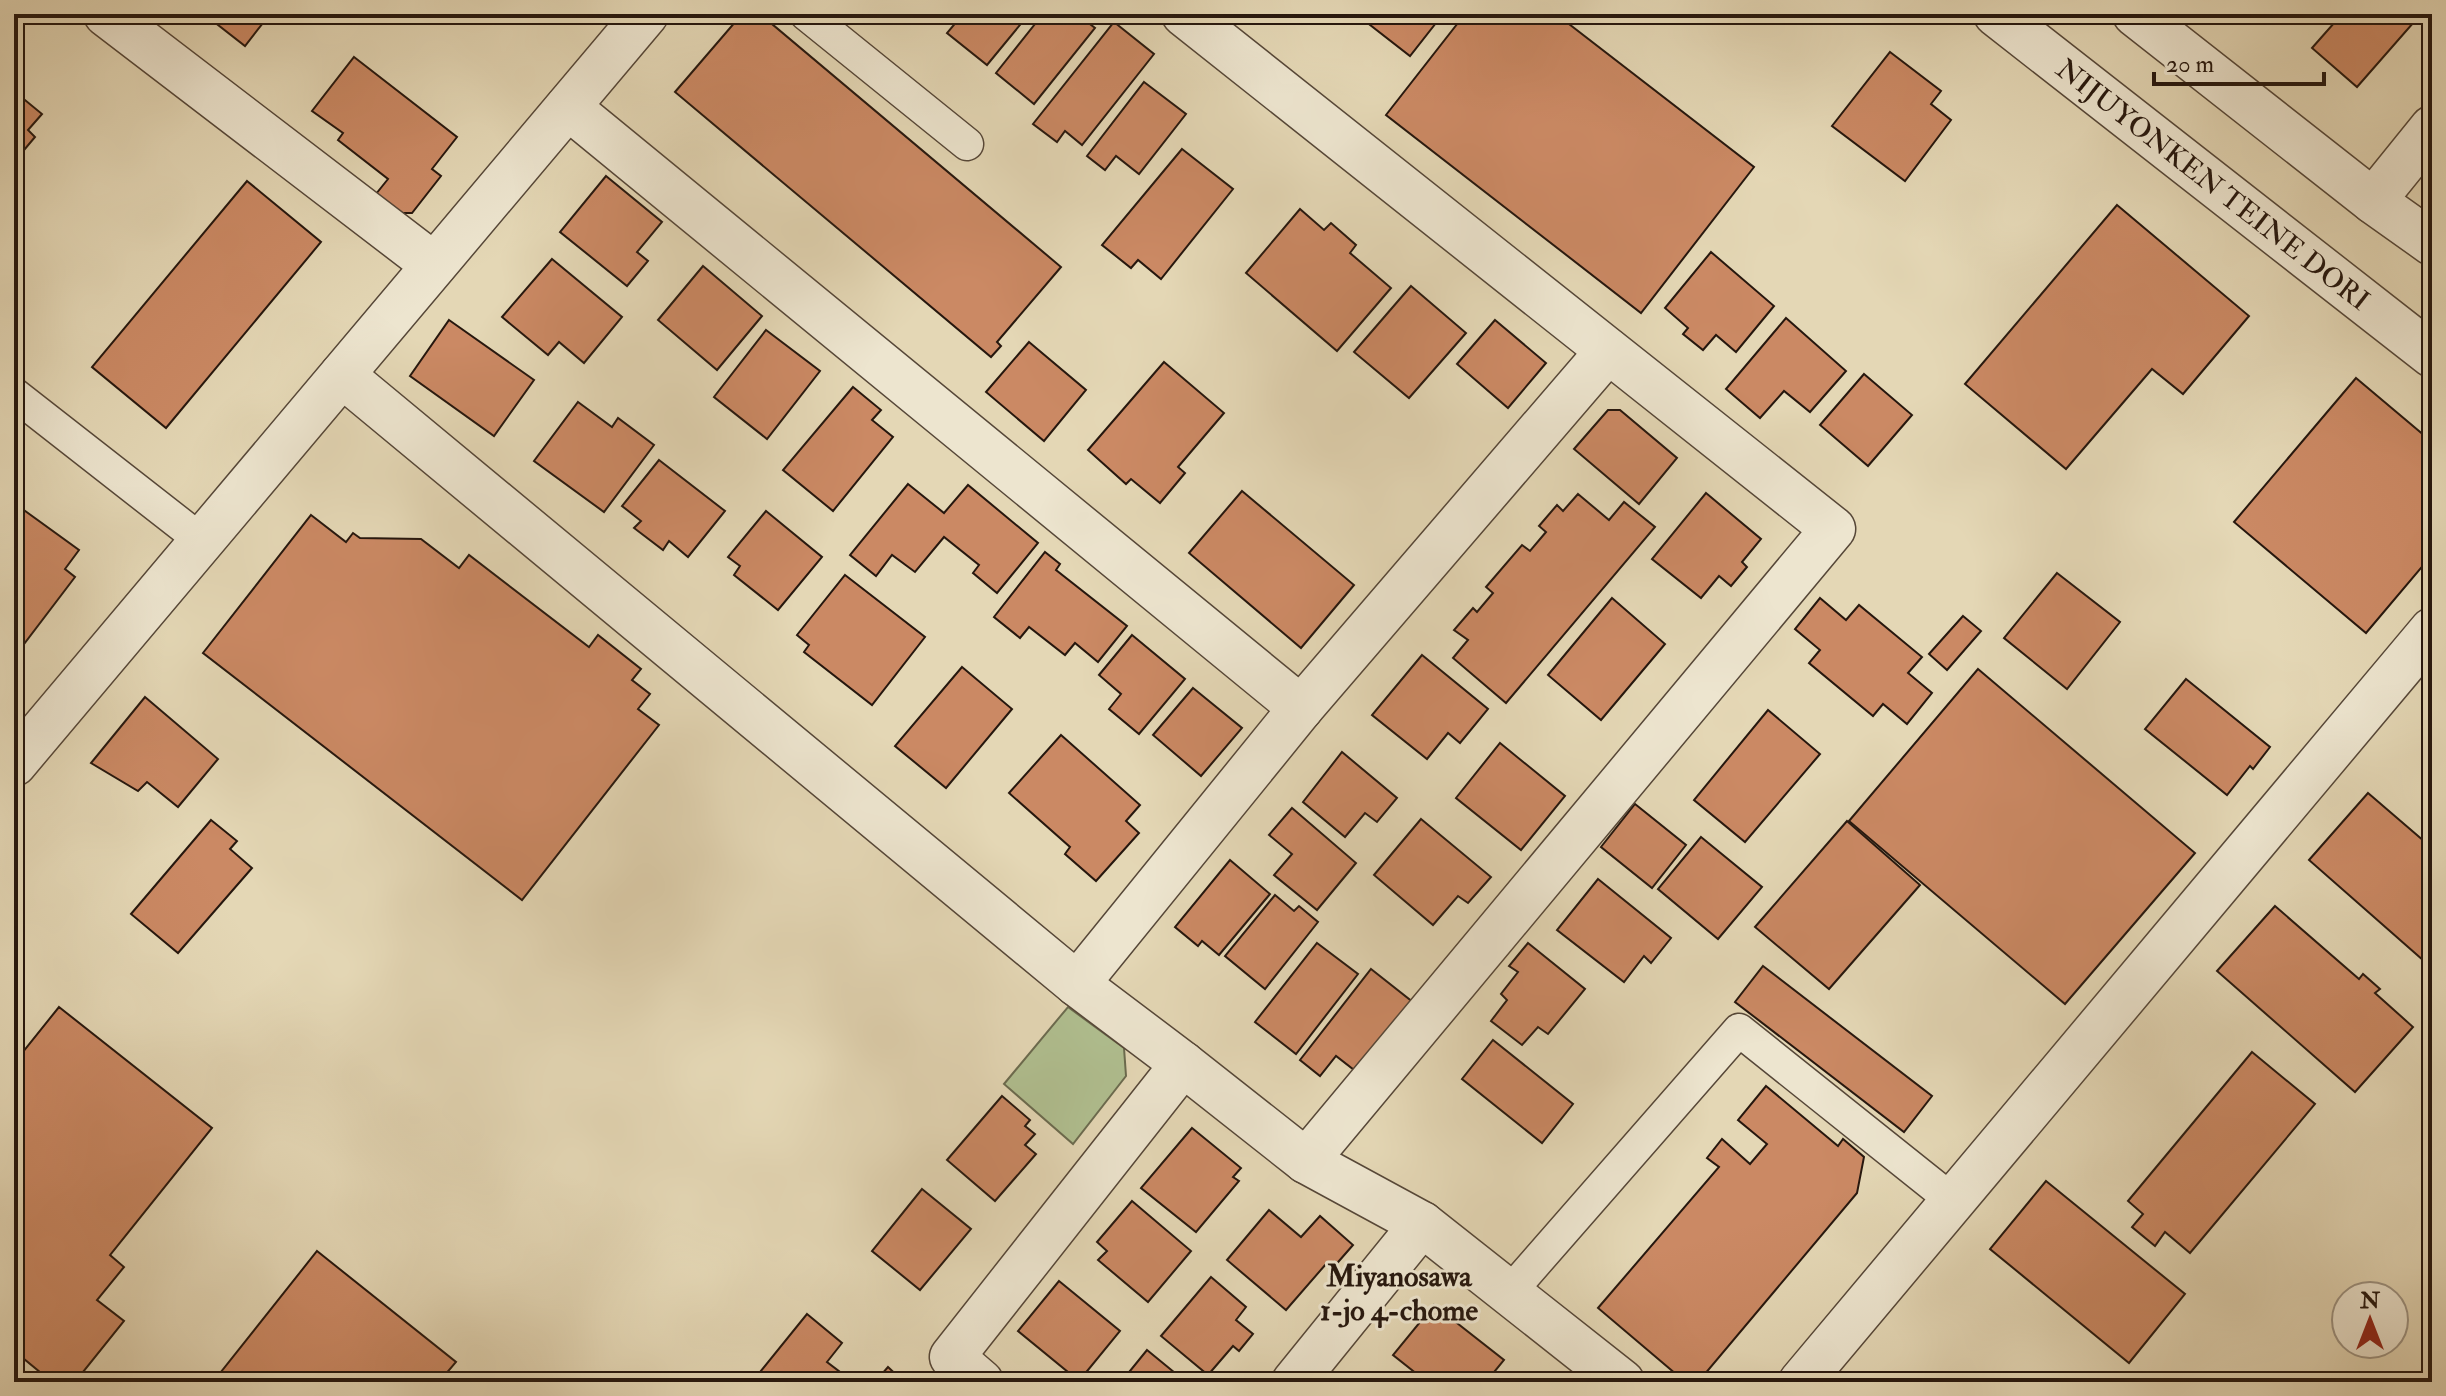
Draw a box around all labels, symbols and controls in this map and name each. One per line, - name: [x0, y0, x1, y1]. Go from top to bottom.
- scale bar: [2154, 36, 2324, 86]
- text: 20 m: [2166, 49, 2215, 80]
- street label: NIJUYONKEN TEINE DORI: [2049, 52, 2376, 319]
- district label: Miyanosawa 1-jo 4-chome: [1320, 1258, 1478, 1329]
- north arrow: [2330, 1280, 2410, 1360]
- text: N: [2359, 1287, 2380, 1315]

